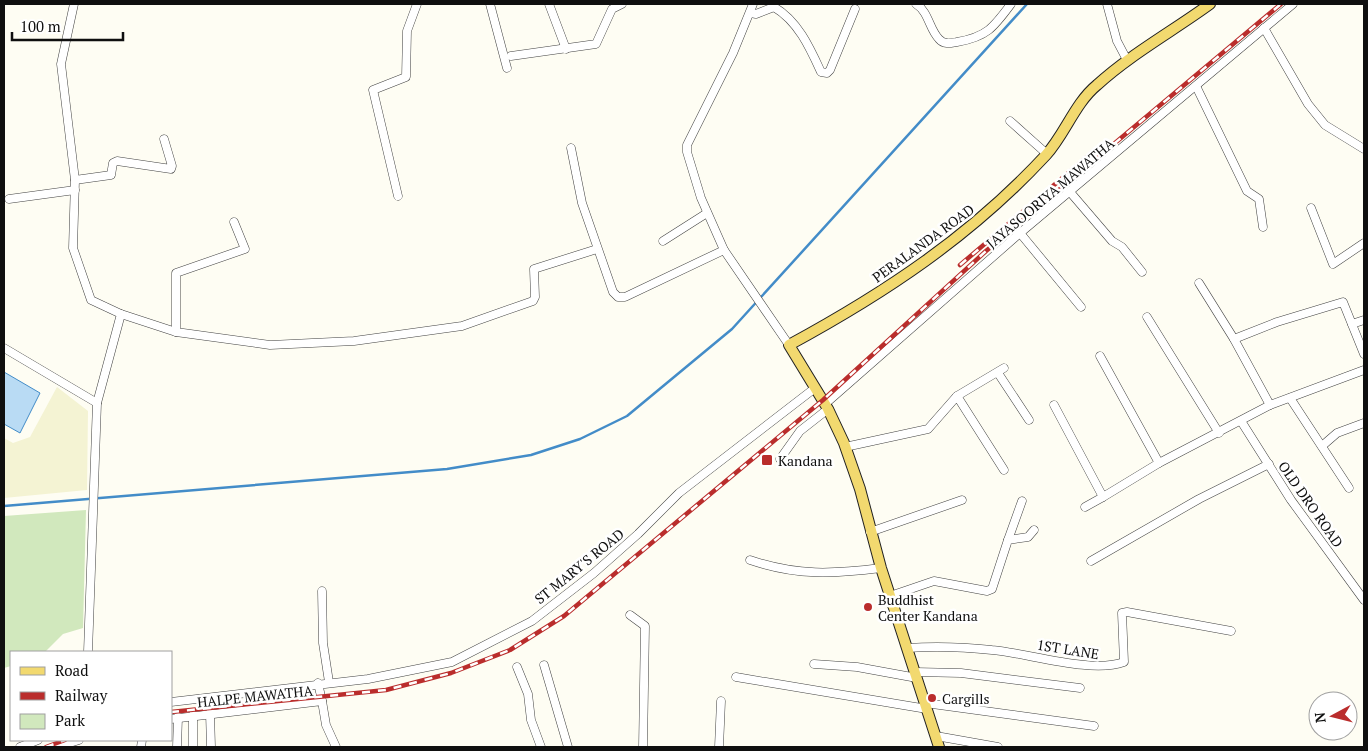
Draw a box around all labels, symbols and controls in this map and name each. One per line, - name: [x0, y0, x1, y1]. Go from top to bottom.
- scale bar: [12, 10, 124, 42]
- text: 100 m: [20, 16, 61, 36]
- street label: JAYASOORIYA MAWATHA: [982, 133, 1118, 252]
- street label: PERALANDA ROAD: [868, 199, 978, 287]
- place label: Kandana: [778, 451, 833, 470]
- marker: Kandana: [760, 453, 774, 467]
- street label: OLD DRO ROAD: [1274, 457, 1348, 551]
- street label: ST MARY'S ROAD: [530, 524, 628, 608]
- place label: Buddhist Center Kandana: [878, 590, 978, 625]
- marker: Buddhist Center Kandana: [862, 601, 874, 613]
- street label: 1ST LANE: [1036, 635, 1100, 663]
- legend: [10, 651, 172, 741]
- text: Road: [55, 660, 88, 680]
- street label: HALPE MAWATHA: [196, 680, 314, 712]
- text: Railway: [55, 685, 108, 705]
- place label: Cargills: [942, 689, 990, 708]
- north arrow: [1308, 691, 1358, 741]
- marker: Cargills: [926, 692, 938, 704]
- text: Park: [55, 710, 85, 730]
- text: N: [1309, 711, 1330, 724]

